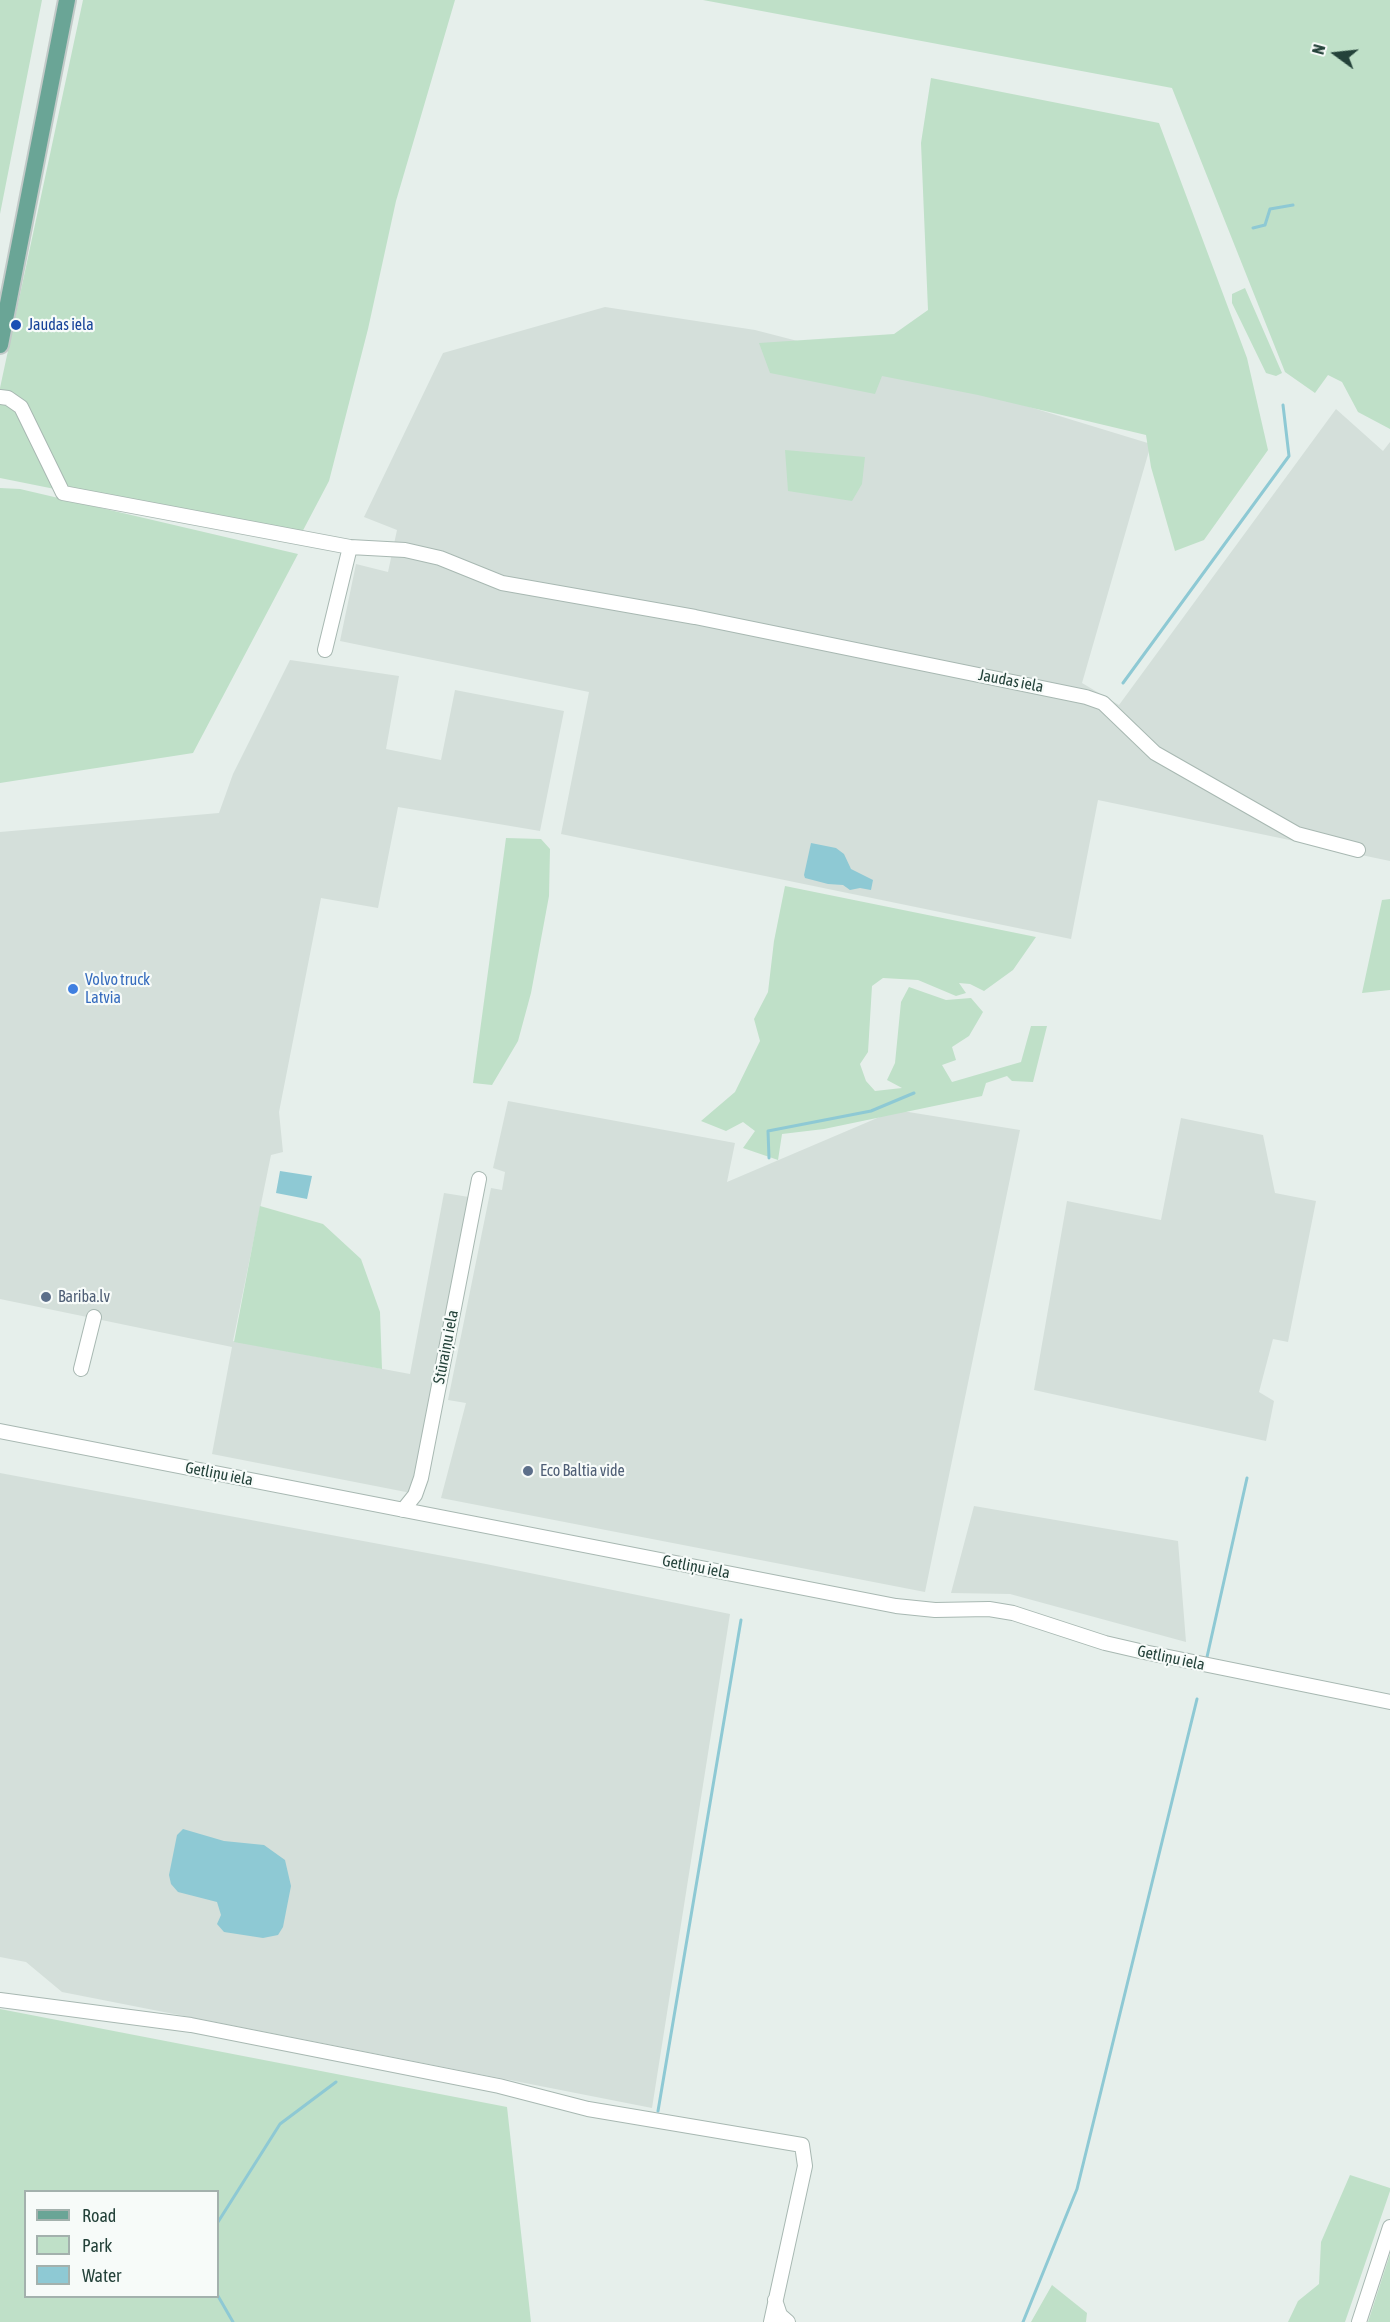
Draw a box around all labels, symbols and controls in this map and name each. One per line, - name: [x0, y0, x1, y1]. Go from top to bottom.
- north arrow: [1306, 24, 1366, 84]
- text: N: [1309, 42, 1329, 56]
- place label: Jaudas iela: [28, 315, 94, 335]
- marker: Jaudas iela: [9, 318, 23, 332]
- street label: Jaudas iela: [977, 665, 1045, 697]
- place label: Volvo truck Latvia: [85, 970, 150, 1008]
- marker: Volvo truck Latvia: [66, 982, 80, 996]
- place label: Bariba.lv: [58, 1287, 110, 1307]
- marker: Bariba.lv: [39, 1290, 53, 1304]
- street label: Stūraiņu iela: [429, 1308, 463, 1386]
- street label: Getliņu iela: [184, 1458, 254, 1490]
- place label: Eco Baltia vide: [540, 1461, 625, 1481]
- marker: Eco Baltia vide: [521, 1464, 535, 1478]
- street label: Getliņu iela: [661, 1551, 731, 1583]
- street label: Getliņu iela: [1135, 1641, 1207, 1675]
- legend: [24, 2190, 219, 2298]
- text: Road: [82, 2205, 116, 2226]
- text: Park: [82, 2235, 112, 2256]
- text: Water: [82, 2265, 121, 2286]

